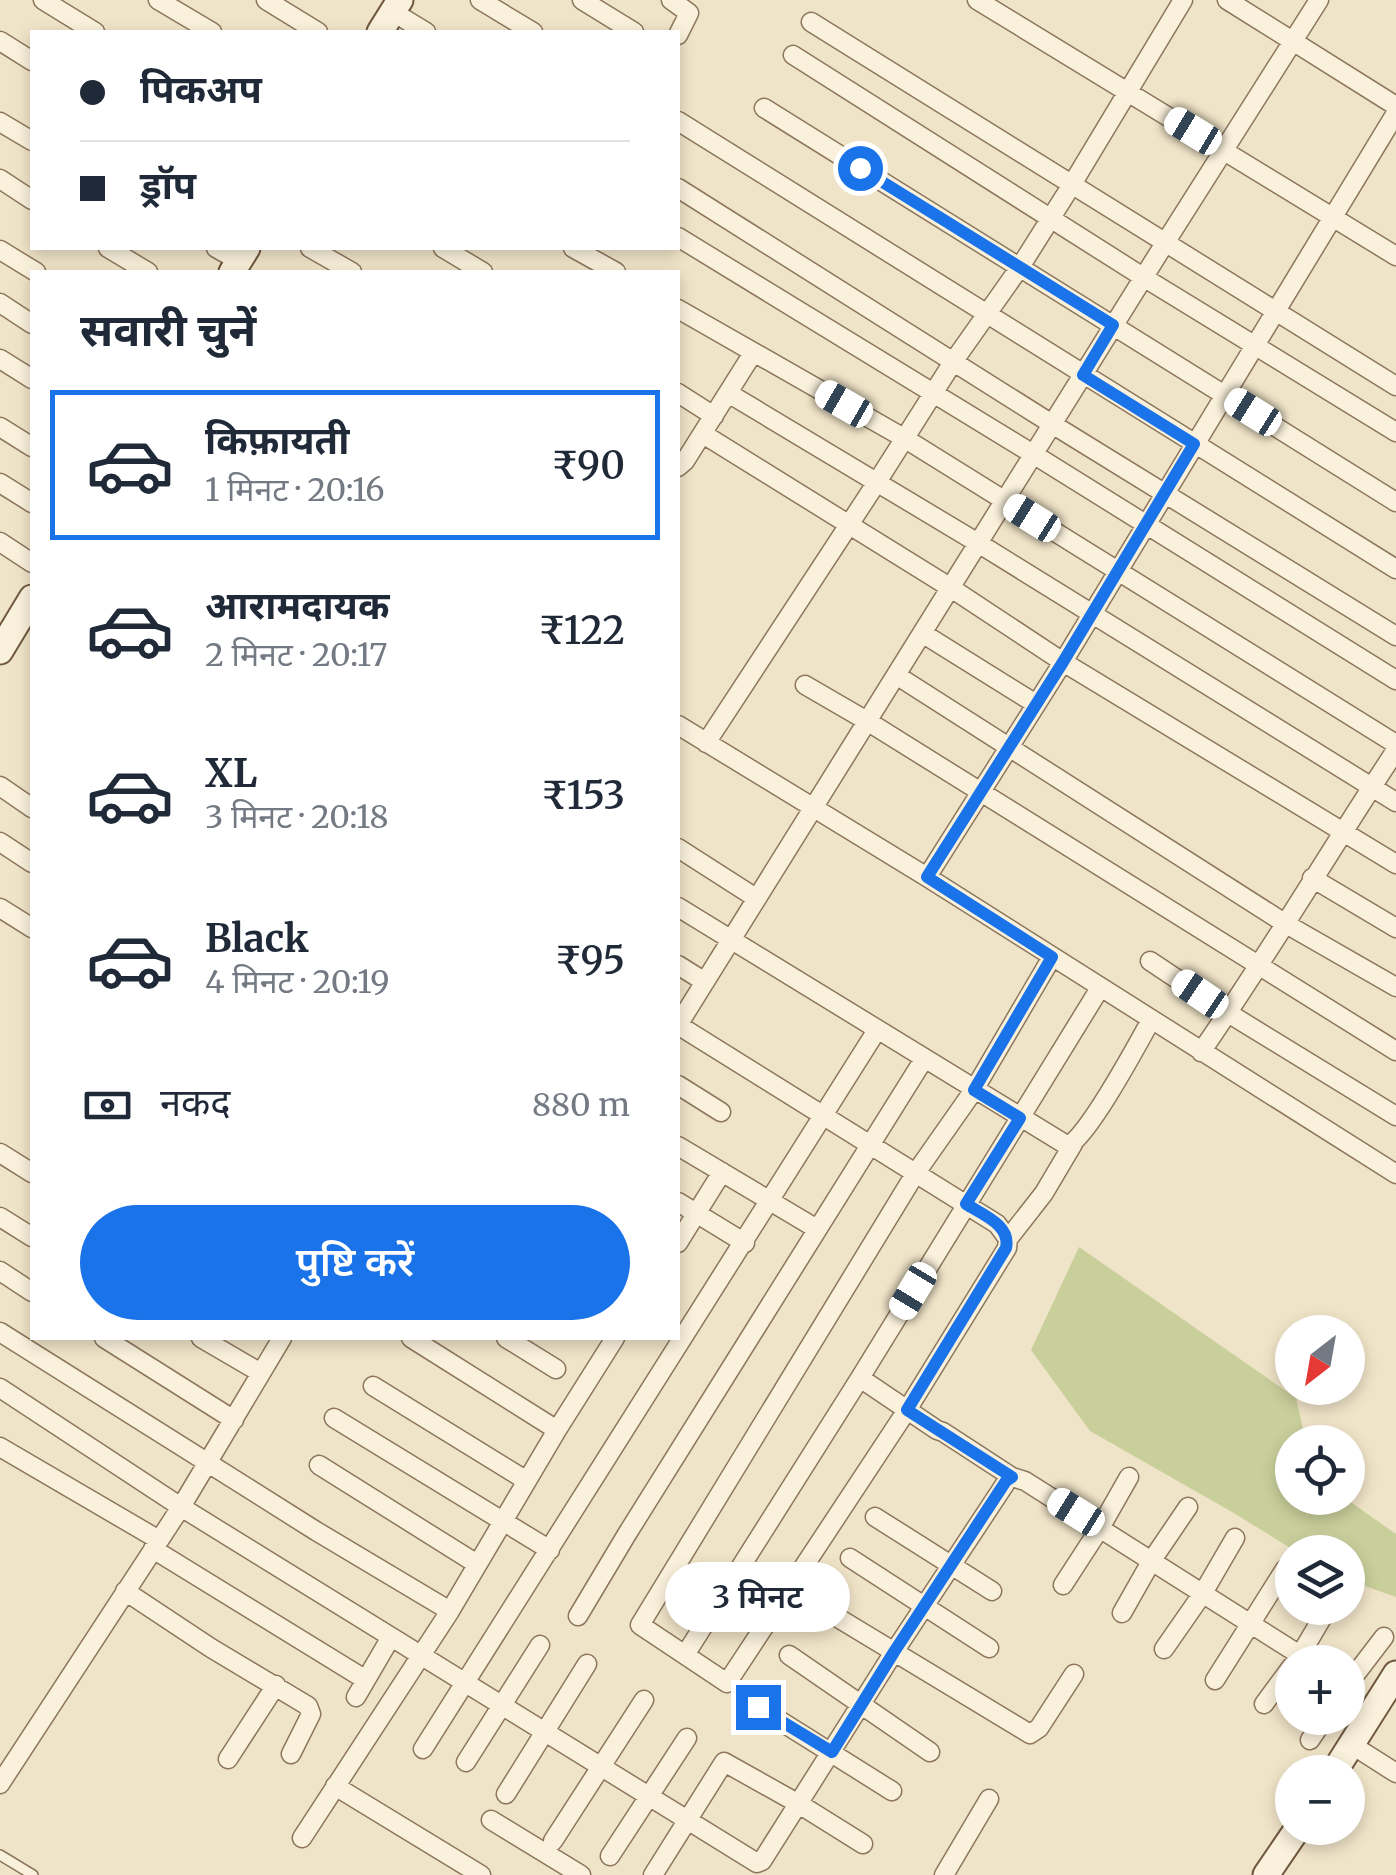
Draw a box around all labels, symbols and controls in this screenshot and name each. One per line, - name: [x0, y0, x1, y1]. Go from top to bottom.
- text: पिकअप: [140, 66, 262, 113]
- car: [1160, 103, 1226, 159]
- route start: [838, 146, 883, 191]
- text: ड्रॉप: [140, 162, 196, 209]
- text: सवारी चुनें: [80, 302, 256, 358]
- car: [811, 376, 877, 432]
- car: [1220, 383, 1286, 441]
- text: किफ़ायती: [205, 417, 349, 464]
- icon: car: [85, 420, 175, 510]
- text: ₹90: [552, 442, 625, 489]
- text: 1 मिनट · 20:16: [205, 470, 385, 510]
- car: [999, 489, 1065, 547]
- text: आरामदायक: [205, 582, 389, 629]
- icon: car: [85, 585, 175, 675]
- text: ₹122: [538, 607, 625, 654]
- text: 2 मिनट · 20:17: [205, 635, 388, 675]
- icon: car: [85, 750, 175, 840]
- text: XL: [205, 750, 257, 797]
- text: ₹153: [541, 772, 625, 819]
- text: 3 मिनट · 20:18: [205, 797, 389, 837]
- icon: car: [85, 915, 175, 1005]
- text: Black: [205, 915, 309, 962]
- text: ₹95: [555, 937, 625, 984]
- text: 4 मिनट · 20:19: [205, 962, 390, 1002]
- car: [1167, 965, 1233, 1023]
- icon: cash: [80, 1078, 135, 1133]
- text: नकद: [160, 1079, 230, 1126]
- text: 880 m: [532, 1085, 630, 1125]
- button: पुष्टि करें: [80, 1205, 630, 1320]
- car: [885, 1258, 941, 1324]
- north arrow: [1275, 1315, 1365, 1405]
- map controls: [1275, 1315, 1365, 1845]
- button: locate: [1275, 1425, 1365, 1515]
- car: [1043, 1483, 1109, 1541]
- button: layers: [1275, 1535, 1365, 1625]
- callout: 3 मिनट: [666, 1562, 850, 1632]
- text: 3 मिनट: [712, 1577, 803, 1617]
- button: +: [1275, 1645, 1365, 1735]
- route end: [736, 1685, 781, 1730]
- button: −: [1275, 1755, 1365, 1845]

